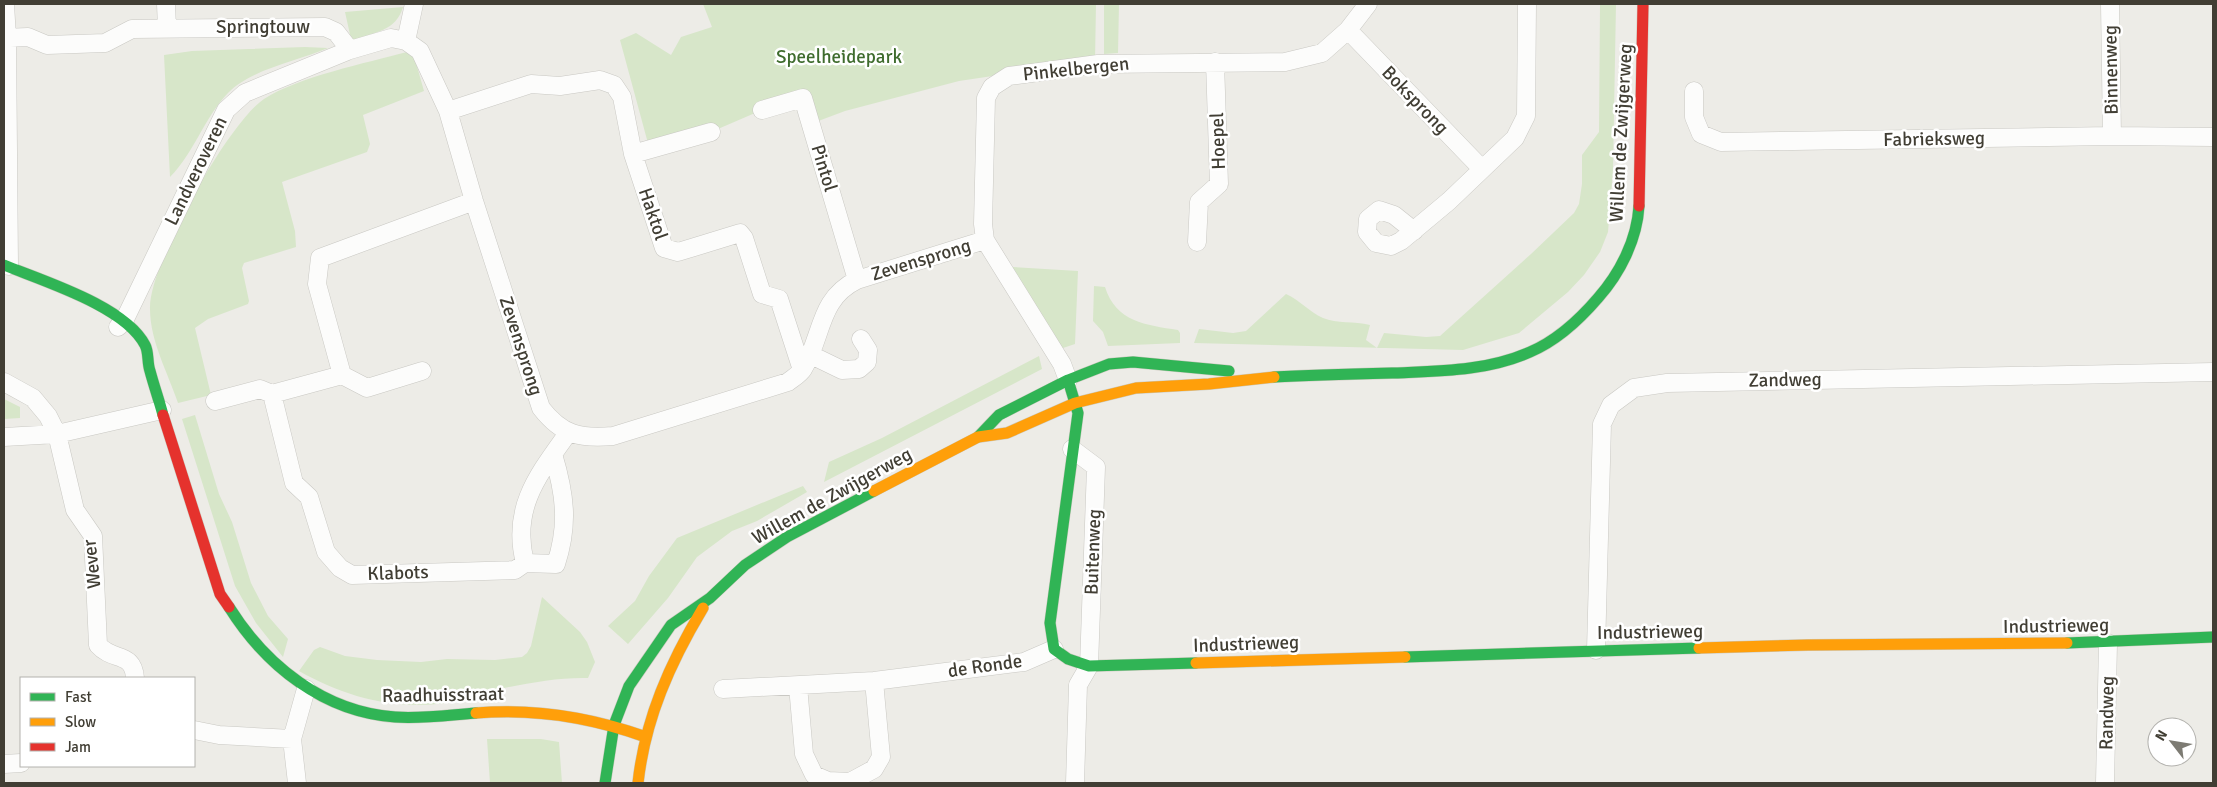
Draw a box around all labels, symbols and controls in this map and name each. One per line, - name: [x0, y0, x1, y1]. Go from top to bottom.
- street label: Springtouw: [216, 15, 310, 39]
- street label: Binnenweg: [2098, 25, 2124, 115]
- street label: Willem de Zwijgerweg: [1604, 43, 1638, 223]
- park label: Speelheidepark: [776, 45, 902, 69]
- street label: Pinkelbergen: [1022, 51, 1130, 87]
- street label: Boksprong: [1376, 61, 1454, 139]
- street label: Hoepel: [1205, 112, 1231, 170]
- street label: Landveroveren: [159, 113, 233, 229]
- street label: Fabrieksweg: [1883, 126, 1985, 152]
- street label: Pintol: [805, 141, 843, 195]
- street label: Haktol: [633, 185, 673, 243]
- street label: Zevensprong: [868, 233, 974, 287]
- street label: Zevensprong: [494, 293, 548, 399]
- street label: Zandweg: [1748, 367, 1822, 393]
- street label: Willem de Zwijgerweg: [748, 442, 916, 550]
- street label: Buitenweg: [1080, 509, 1106, 595]
- street label: Wever: [77, 538, 107, 590]
- street label: Klabots: [367, 560, 429, 586]
- street label: Industrieweg: [2003, 613, 2109, 639]
- street label: Industrieweg: [1597, 619, 1703, 645]
- street label: Industrieweg: [1193, 630, 1299, 658]
- street label: de Ronde: [946, 649, 1024, 683]
- street label: Randweg: [2094, 676, 2120, 750]
- legend: [20, 677, 195, 767]
- street label: Raadhuisstraat: [382, 682, 505, 708]
- text: Fast: [65, 688, 92, 706]
- text: Slow: [65, 713, 96, 731]
- north arrow: [2147, 717, 2197, 767]
- text: N: [2151, 727, 2171, 744]
- text: Jam: [65, 738, 91, 756]

